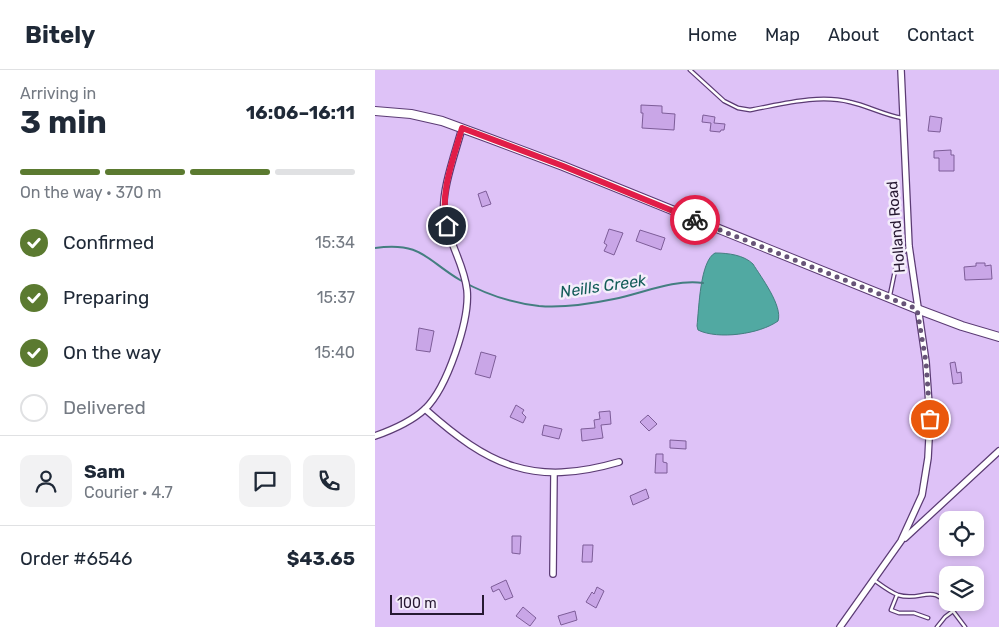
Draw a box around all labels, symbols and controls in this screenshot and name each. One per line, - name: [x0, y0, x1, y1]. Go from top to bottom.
- text: Bitely: [25, 21, 95, 49]
- text: Home: [688, 24, 737, 46]
- text: Map: [765, 24, 800, 46]
- text: About: [828, 24, 879, 46]
- text: Contact: [907, 24, 974, 46]
- text: Arriving in: [20, 84, 96, 103]
- text: 16:06–16:11: [246, 101, 355, 124]
- text: 3 min: [20, 103, 107, 141]
- street label: Holland Road: [883, 180, 909, 274]
- text: On the way · 370 m: [20, 183, 162, 202]
- courier: [670, 195, 720, 245]
- pin: [426, 205, 468, 247]
- icon: bike: [681, 206, 709, 234]
- icon: home: [433, 212, 461, 240]
- icon: check: [20, 229, 48, 257]
- text: Confirmed: [63, 231, 154, 254]
- text: 15:34: [315, 233, 355, 252]
- water label: Neills Creek: [559, 270, 648, 301]
- icon: check: [20, 284, 48, 312]
- text: Preparing: [63, 286, 149, 309]
- text: 15:37: [317, 288, 355, 307]
- icon: check: [20, 339, 48, 367]
- text: On the way: [63, 341, 161, 364]
- text: 15:40: [314, 343, 355, 362]
- text: Delivered: [63, 396, 146, 419]
- pin: [909, 398, 951, 440]
- icon: bag: [916, 405, 944, 433]
- button: person: [20, 455, 72, 507]
- button: chat: [239, 455, 291, 507]
- button: phone: [303, 455, 355, 507]
- text: Sam: [84, 460, 125, 483]
- text: Courier · 4.7: [84, 483, 173, 502]
- map controls: [939, 511, 984, 611]
- button: locate: [939, 511, 984, 556]
- text: Order #6546: [20, 547, 133, 570]
- text: $43.65: [287, 547, 355, 570]
- button: layers: [939, 566, 984, 611]
- scale bar: [390, 592, 484, 615]
- text: 100 m: [397, 595, 437, 612]

